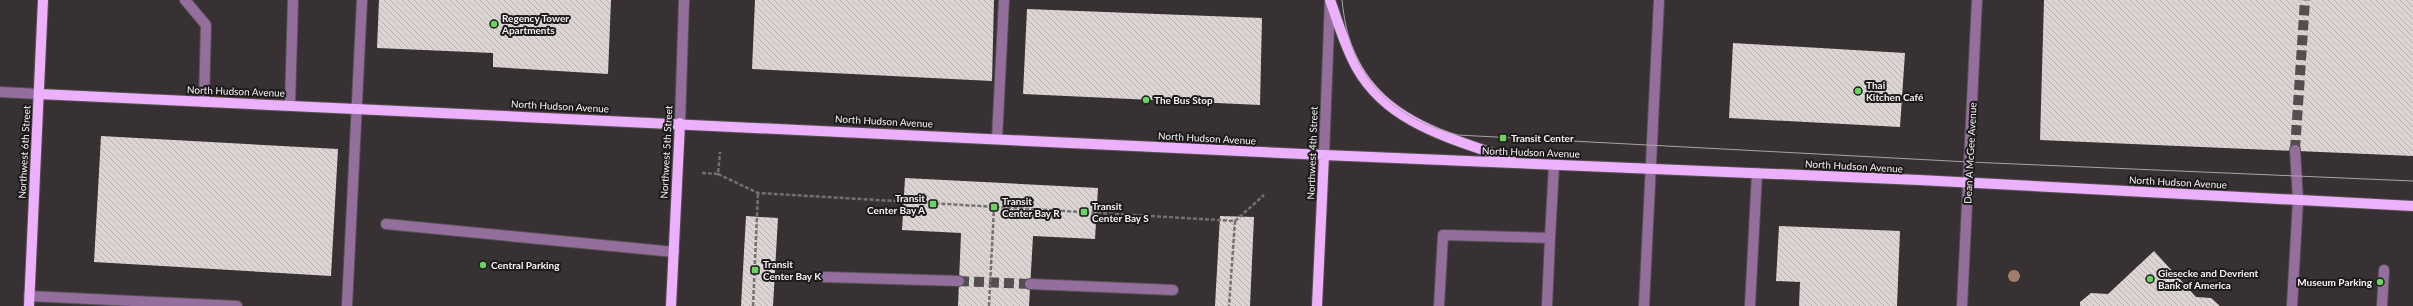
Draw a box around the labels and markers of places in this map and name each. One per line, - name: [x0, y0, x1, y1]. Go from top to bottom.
- place label: Regency Tower Apartments: [501, 12, 569, 36]
- marker: Regency Tower Apartments: [489, 19, 499, 29]
- place label: Thai Kitchen Café: [1866, 79, 1924, 103]
- marker: Thai Kitchen Café: [1853, 86, 1863, 96]
- place label: The Bus Stop: [1154, 94, 1213, 106]
- marker: The Bus Stop: [1141, 95, 1151, 105]
- place label: Transit Center: [1511, 132, 1574, 144]
- marker: Transit Center: [1498, 133, 1508, 143]
- place label: Transit Center Bay A: [867, 192, 925, 216]
- place label: Transit Center Bay R: [1002, 195, 1060, 219]
- marker: Transit Center Bay A: [928, 199, 938, 209]
- place label: Transit Center Bay S: [1092, 200, 1149, 224]
- marker: Transit Center Bay R: [989, 202, 999, 212]
- marker: Transit Center Bay S: [1079, 207, 1089, 217]
- place label: Transit Center Bay K: [763, 258, 821, 282]
- place label: Central Parking: [491, 259, 560, 271]
- marker: Central Parking: [478, 260, 488, 270]
- marker: Transit Center Bay K: [750, 265, 760, 275]
- place label: Giesecke and Devrient Bank of America: [2158, 267, 2259, 291]
- marker: Giesecke and Devrient Bank of America: [2145, 274, 2155, 284]
- place label: Museum Parking: [2297, 276, 2373, 288]
- marker: Museum Parking: [2375, 277, 2385, 287]

